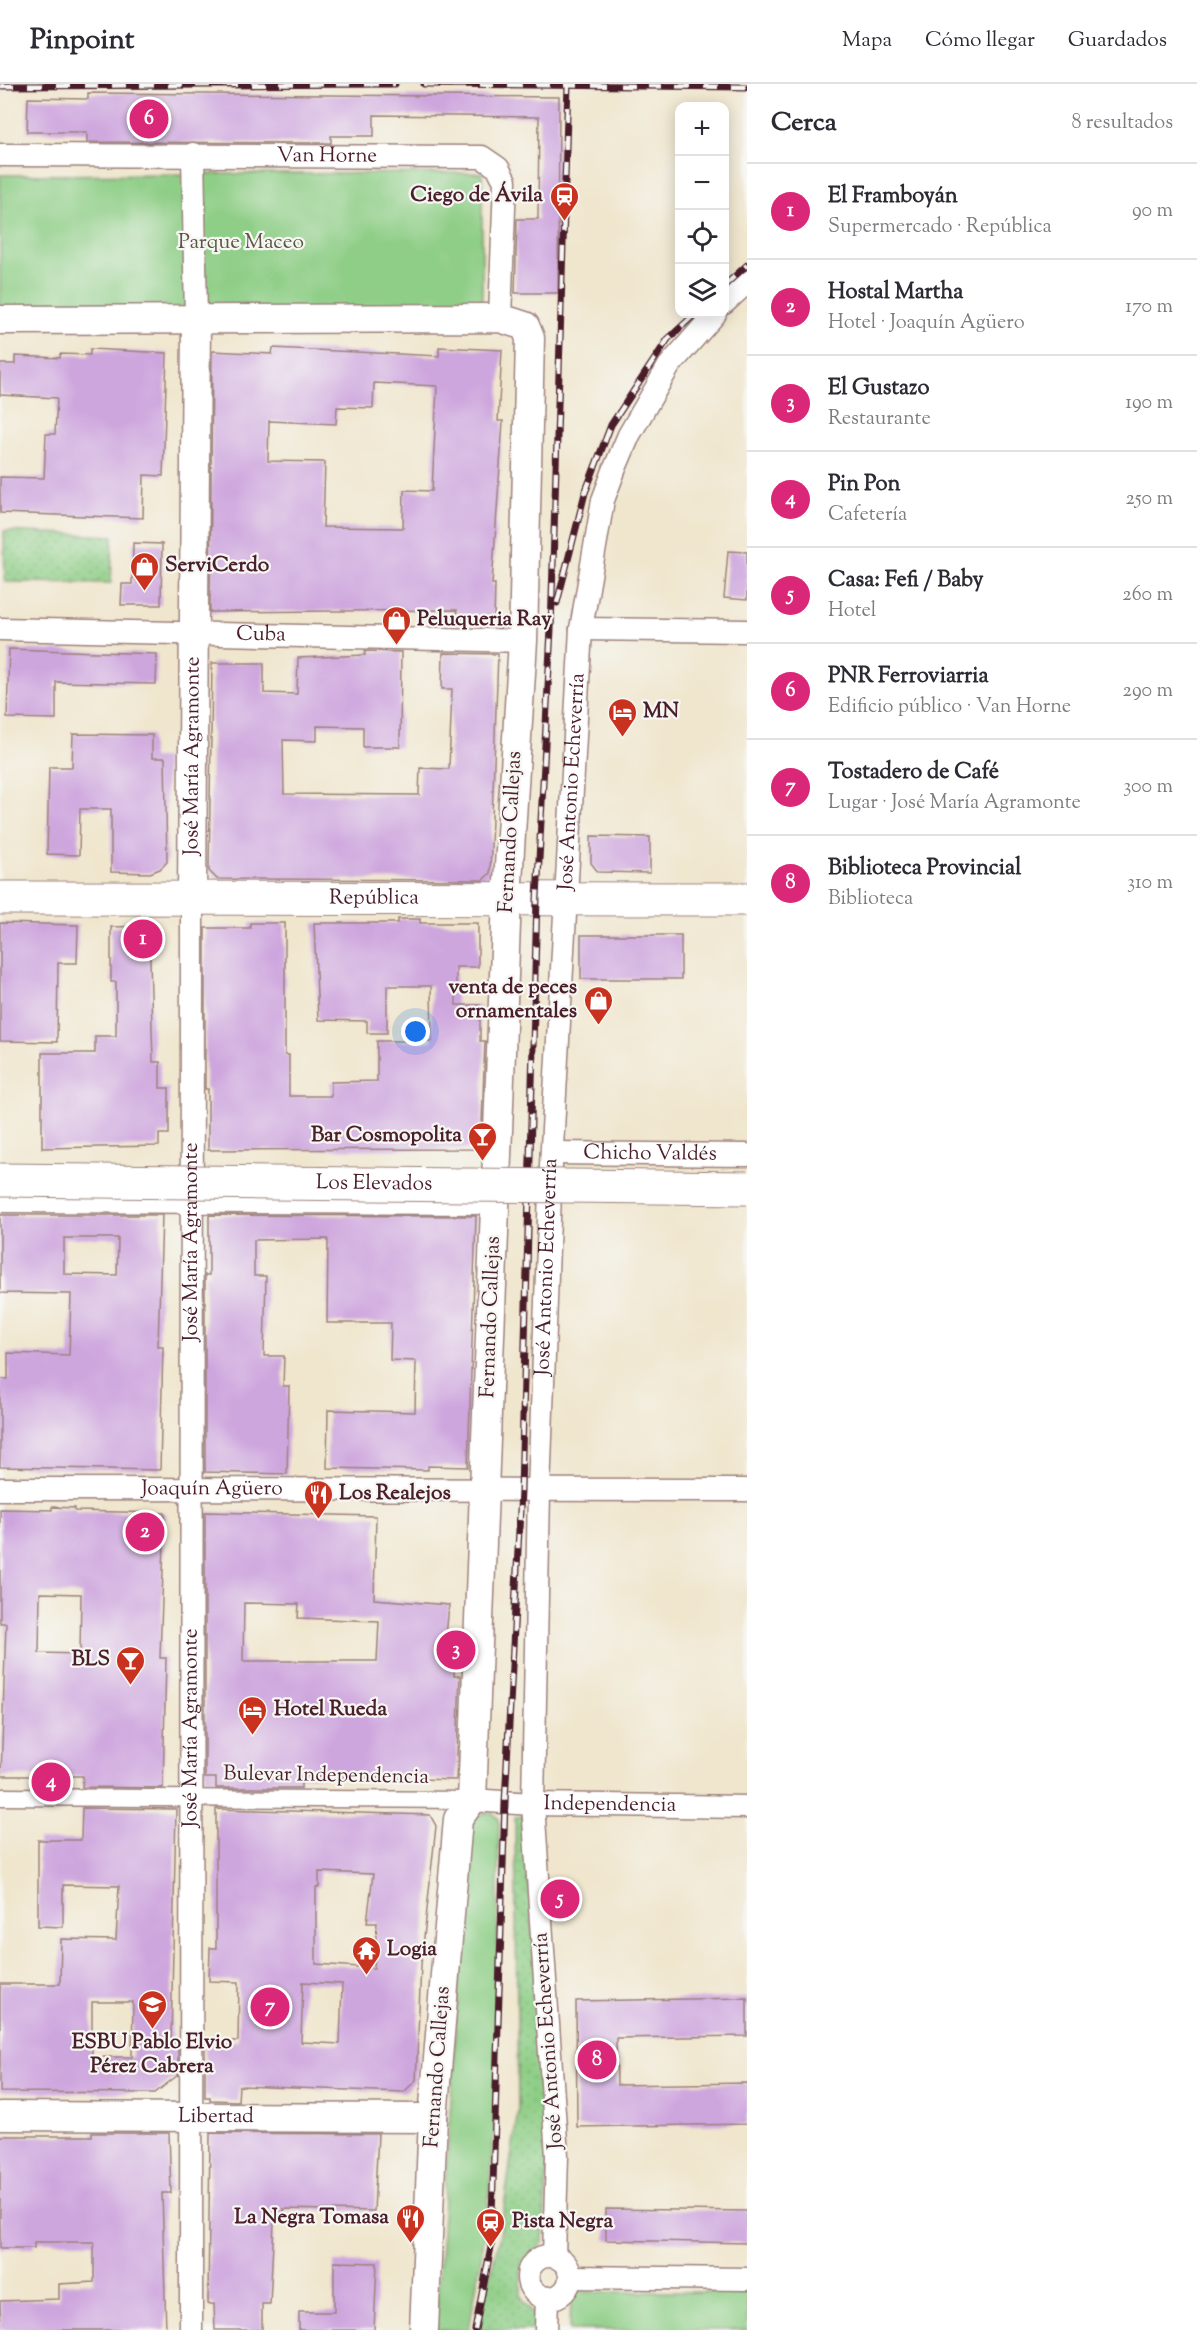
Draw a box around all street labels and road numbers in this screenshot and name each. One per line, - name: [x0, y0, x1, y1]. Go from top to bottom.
- street label: Van Horne: [277, 141, 377, 172]
- street label: Cuba: [236, 619, 286, 651]
- street label: José María Agramonte: [177, 656, 209, 857]
- street label: José Antonio Echeverría: [551, 672, 594, 892]
- street label: Fernando Callejas: [492, 750, 530, 914]
- street label: República: [329, 883, 419, 914]
- street label: Chicho Valdés: [583, 1138, 717, 1170]
- street label: José María Agramonte: [177, 1142, 207, 1343]
- street label: José Antonio Echeverría: [528, 1157, 566, 1377]
- street label: Los Elevados: [316, 1168, 432, 1200]
- street label: Fernando Callejas: [473, 1235, 509, 1399]
- street label: Joaquín Agüero: [140, 1474, 283, 1504]
- street label: José María Agramonte: [176, 1628, 206, 1829]
- street label: Bulevar Independencia: [223, 1759, 430, 1793]
- street label: Independencia: [543, 1789, 677, 1821]
- street label: José Antonio Echeverría: [526, 1931, 572, 2152]
- street label: Fernando Callejas: [417, 1985, 459, 2149]
- street label: Libertad: [178, 2102, 254, 2132]

